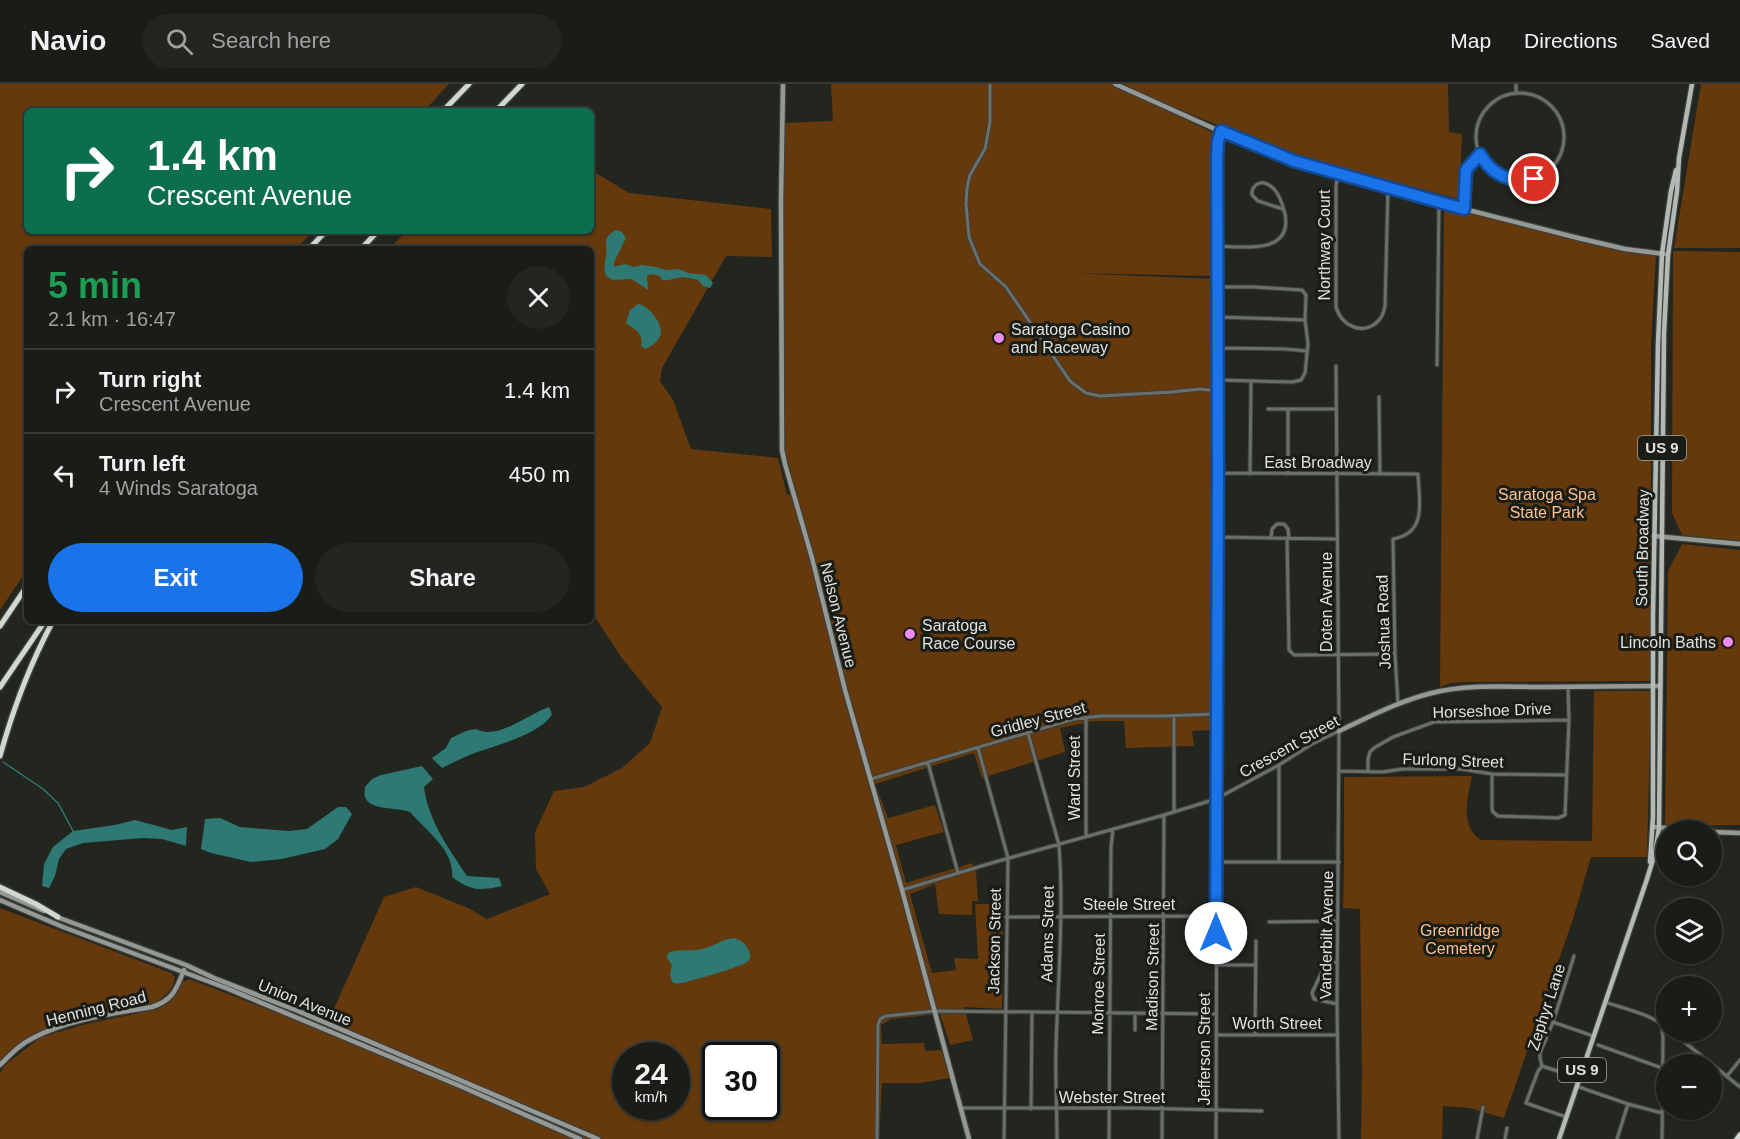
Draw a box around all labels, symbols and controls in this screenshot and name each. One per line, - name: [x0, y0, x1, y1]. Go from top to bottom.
- search box: [142, 14, 562, 68]
- text: Navio: [30, 25, 106, 56]
- icon: search: [163, 25, 196, 58]
- text: Search here: [211, 28, 331, 53]
- text: Map: [1450, 29, 1491, 52]
- text: Directions: [1524, 29, 1617, 52]
- text: Saved: [1650, 29, 1710, 52]
- icon: right: [48, 132, 126, 210]
- text: 1.4 km: [147, 132, 278, 179]
- pin: [1508, 153, 1559, 204]
- icon: arrive: [1517, 162, 1550, 195]
- text: Crescent Avenue: [147, 181, 352, 211]
- street label: Northway Court: [1316, 189, 1333, 301]
- text: 5 min: [48, 265, 142, 306]
- button: close: [507, 266, 570, 329]
- text: 2.1 km · 16:47: [48, 308, 176, 330]
- place label: Saratoga Casino and Raceway: [1011, 321, 1130, 356]
- marker: Saratoga Casino and Raceway: [992, 331, 1006, 345]
- text: Turn right: [99, 367, 201, 392]
- icon: right: [48, 375, 81, 408]
- text: 1.4 km: [504, 378, 570, 403]
- text: Crescent Avenue: [99, 393, 251, 415]
- road number: US 9: [1638, 436, 1686, 460]
- text: Turn left: [99, 451, 185, 476]
- street label: East Broadway: [1264, 454, 1372, 471]
- icon: left: [48, 459, 81, 492]
- text: 450 m: [509, 462, 570, 487]
- text: 4 Winds Saratoga: [99, 477, 258, 499]
- park label: Saratoga Spa State Park: [1498, 486, 1596, 521]
- street label: South Broadway: [1633, 489, 1652, 607]
- button: Exit: [48, 543, 303, 612]
- button: Share: [315, 543, 570, 612]
- street label: Doten Avenue: [1318, 552, 1335, 652]
- street label: Nelson Avenue: [817, 561, 860, 669]
- street label: Joshua Road: [1373, 575, 1394, 669]
- place label: Saratoga Race Course: [922, 617, 1015, 652]
- marker: Saratoga Race Course: [903, 627, 917, 641]
- place label: Lincoln Baths: [1620, 634, 1716, 651]
- marker: Lincoln Baths: [1721, 635, 1735, 649]
- street label: Gridley Street: [989, 698, 1088, 740]
- street label: Horseshoe Drive: [1432, 700, 1552, 721]
- street label: Crescent Street: [1237, 712, 1342, 781]
- street label: Ward Street: [1066, 735, 1083, 820]
- street label: Furlong Street: [1402, 750, 1504, 771]
- map controls: [1656, 820, 1722, 1120]
- button: search: [1656, 820, 1722, 886]
- street label: Vanderbilt Avenue: [1317, 871, 1336, 999]
- street label: Adams Street: [1038, 885, 1057, 983]
- street label: Jackson Street: [985, 887, 1004, 994]
- street label: Steele Street: [1083, 896, 1176, 913]
- button: layers: [1656, 898, 1722, 964]
- position arrow: [1184, 901, 1248, 965]
- park label: Greenridge Cemetery: [1420, 922, 1500, 957]
- street label: Madison Street: [1143, 923, 1162, 1031]
- street label: Monroe Street: [1089, 933, 1108, 1035]
- street label: Zephyr Lane: [1525, 962, 1568, 1053]
- street label: Union Avenue: [256, 976, 354, 1029]
- button: +: [1656, 976, 1722, 1042]
- street label: Henning Road: [44, 988, 148, 1029]
- street label: Jefferson Street: [1196, 992, 1213, 1105]
- street label: Worth Street: [1232, 1015, 1322, 1032]
- speed limit sign: 30: [702, 1042, 780, 1120]
- button: −: [1656, 1054, 1722, 1120]
- text: 24: [634, 1057, 668, 1090]
- road number: US 9: [1558, 1058, 1606, 1082]
- text: km/h: [635, 1088, 667, 1105]
- street label: Webster Street: [1059, 1089, 1166, 1106]

